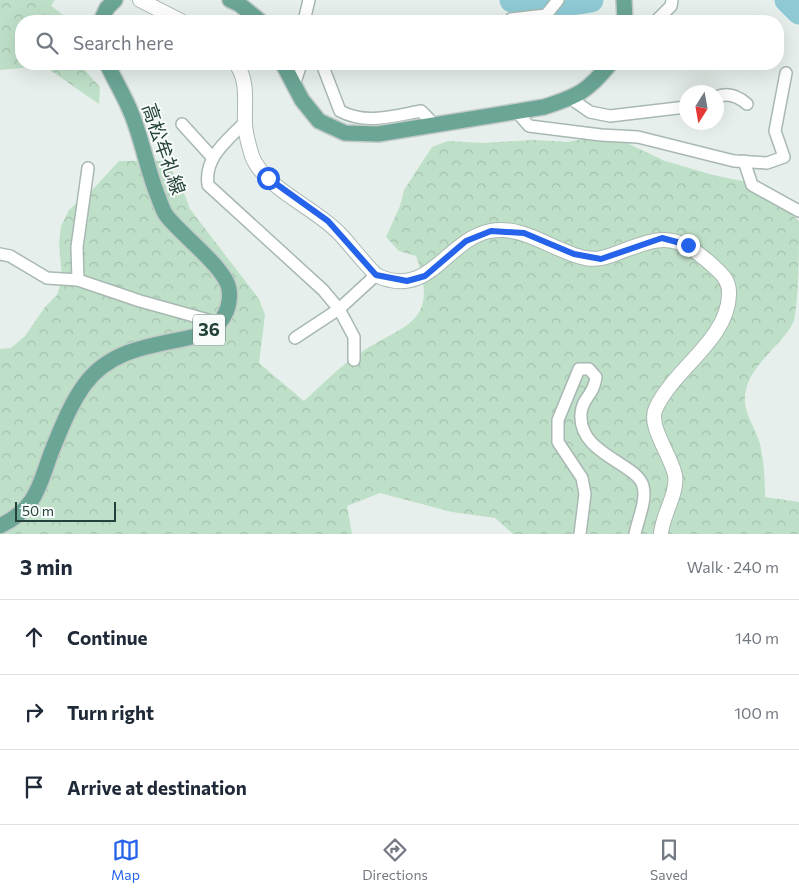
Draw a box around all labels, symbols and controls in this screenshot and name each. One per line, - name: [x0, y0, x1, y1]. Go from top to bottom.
- search box: [15, 15, 784, 70]
- icon: search: [33, 29, 61, 57]
- text: Search here: [73, 31, 173, 54]
- north arrow: [679, 85, 724, 130]
- street label: 高松牟礼線: [138, 100, 191, 198]
- route start: [257, 167, 280, 190]
- route end: [677, 234, 700, 257]
- road number: 36: [193, 314, 225, 346]
- scale bar: [15, 499, 116, 522]
- text: 50 m: [22, 502, 54, 519]
- text: 3 min: [20, 554, 73, 579]
- text: Walk · 240 m: [687, 557, 779, 576]
- icon: ahead: [20, 623, 48, 651]
- text: Continue: [67, 626, 147, 649]
- text: 140 m: [735, 628, 779, 647]
- icon: right: [20, 698, 48, 726]
- text: Turn right: [67, 701, 154, 724]
- text: 100 m: [734, 703, 779, 722]
- icon: arrive: [20, 773, 48, 801]
- text: Arrive at destination: [67, 776, 247, 799]
- tab: Map: [111, 836, 140, 883]
- tab: Directions: [362, 836, 428, 883]
- tab: Saved: [650, 836, 688, 883]

